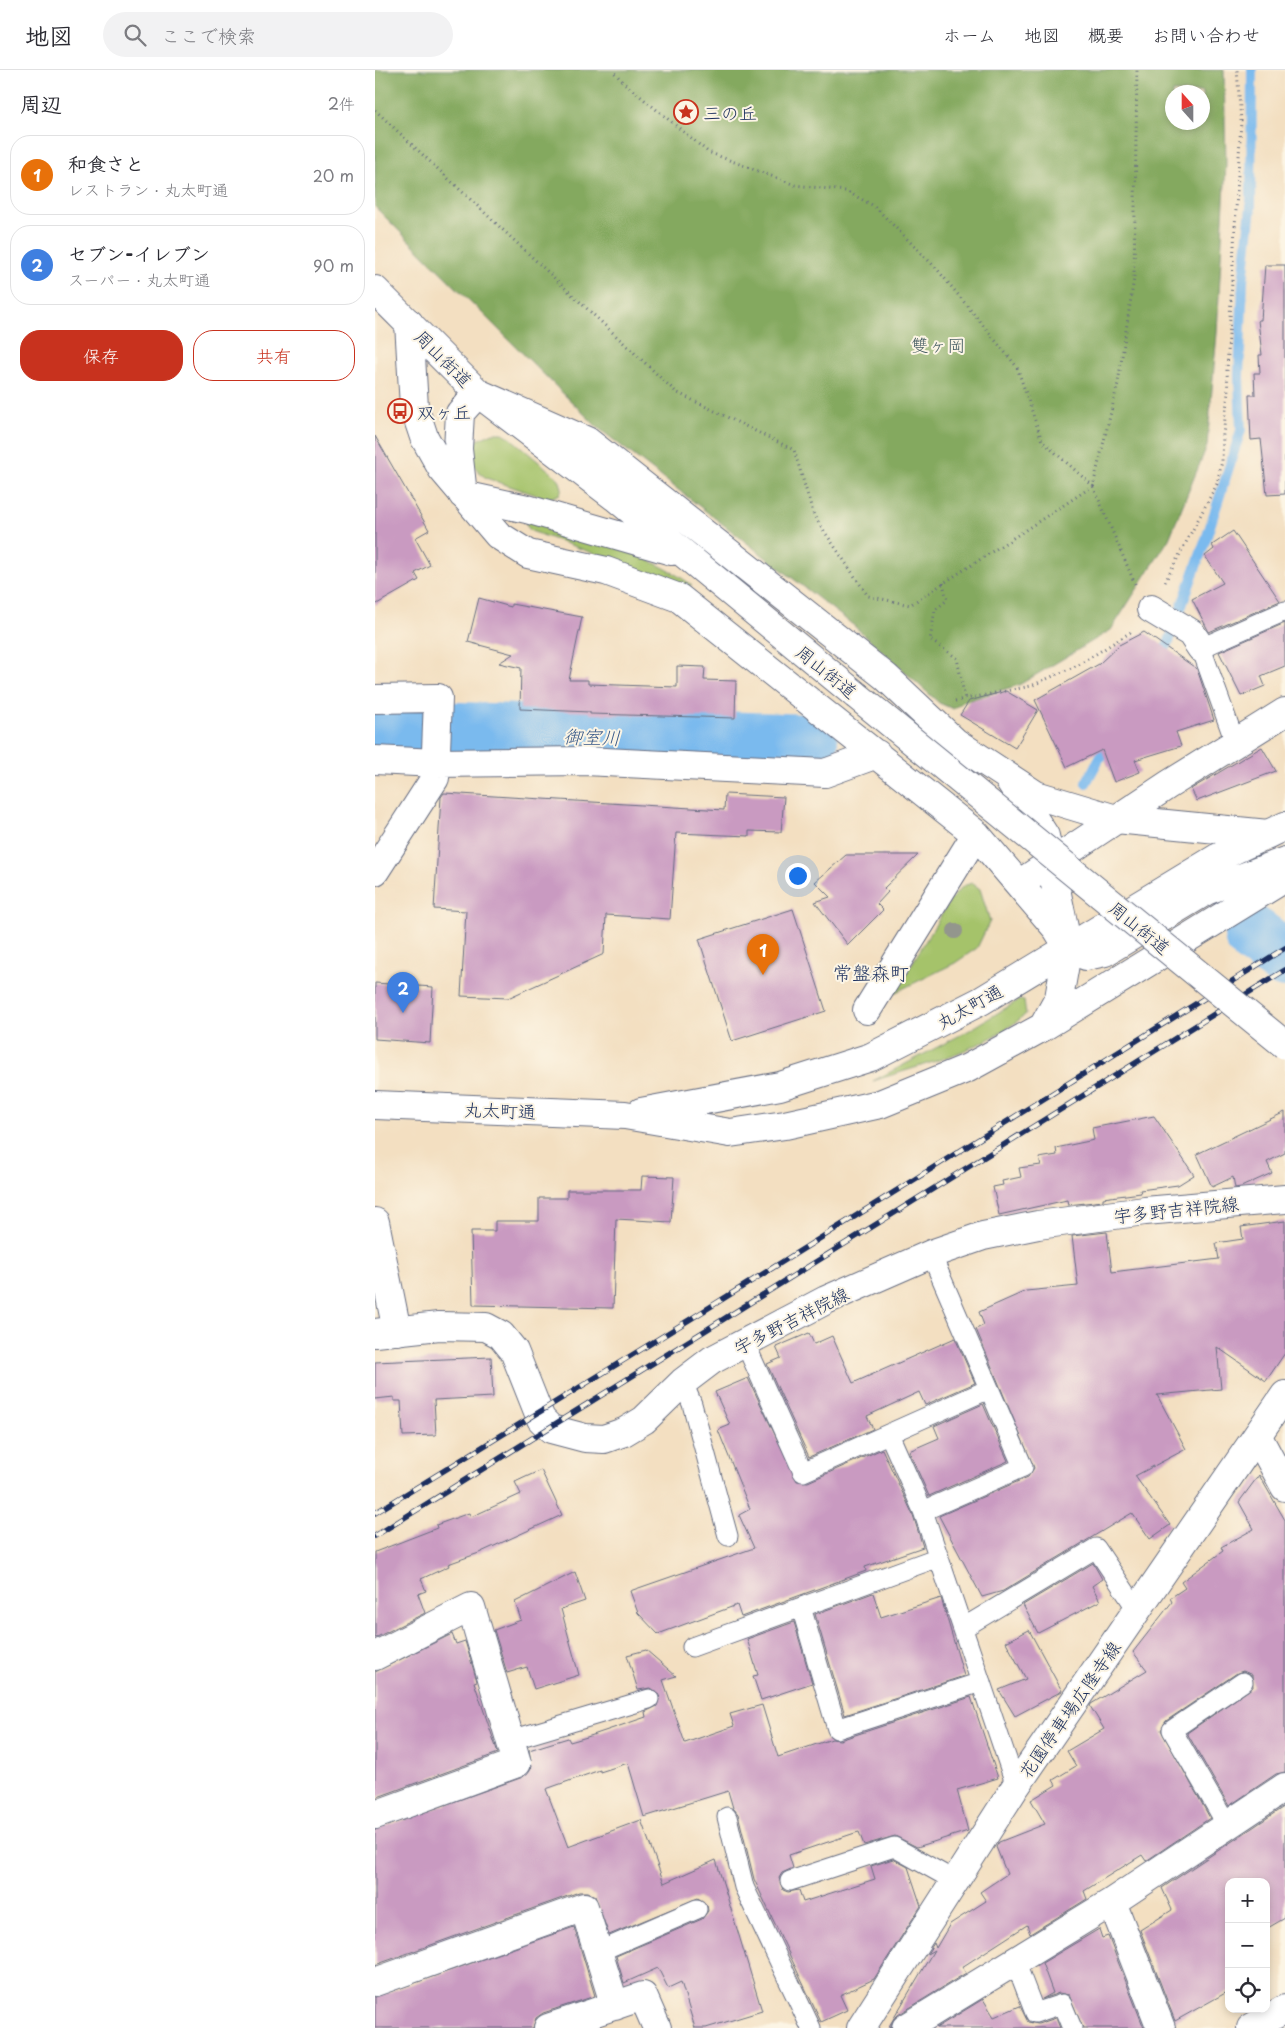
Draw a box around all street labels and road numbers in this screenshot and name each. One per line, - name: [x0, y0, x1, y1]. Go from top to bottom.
- street label: 周山街道: [409, 323, 479, 393]
- street label: 周山街道: [791, 638, 863, 704]
- street label: 周山街道: [1104, 894, 1176, 960]
- street label: 丸太町通: [931, 977, 1007, 1035]
- street label: 丸太町通: [464, 1095, 536, 1125]
- street label: 宇多野吉祥院線: [1112, 1189, 1240, 1229]
- street label: 宇多野吉祥院線: [729, 1279, 853, 1361]
- street label: 花園停車場広隆寺線: [1011, 1635, 1127, 1783]

